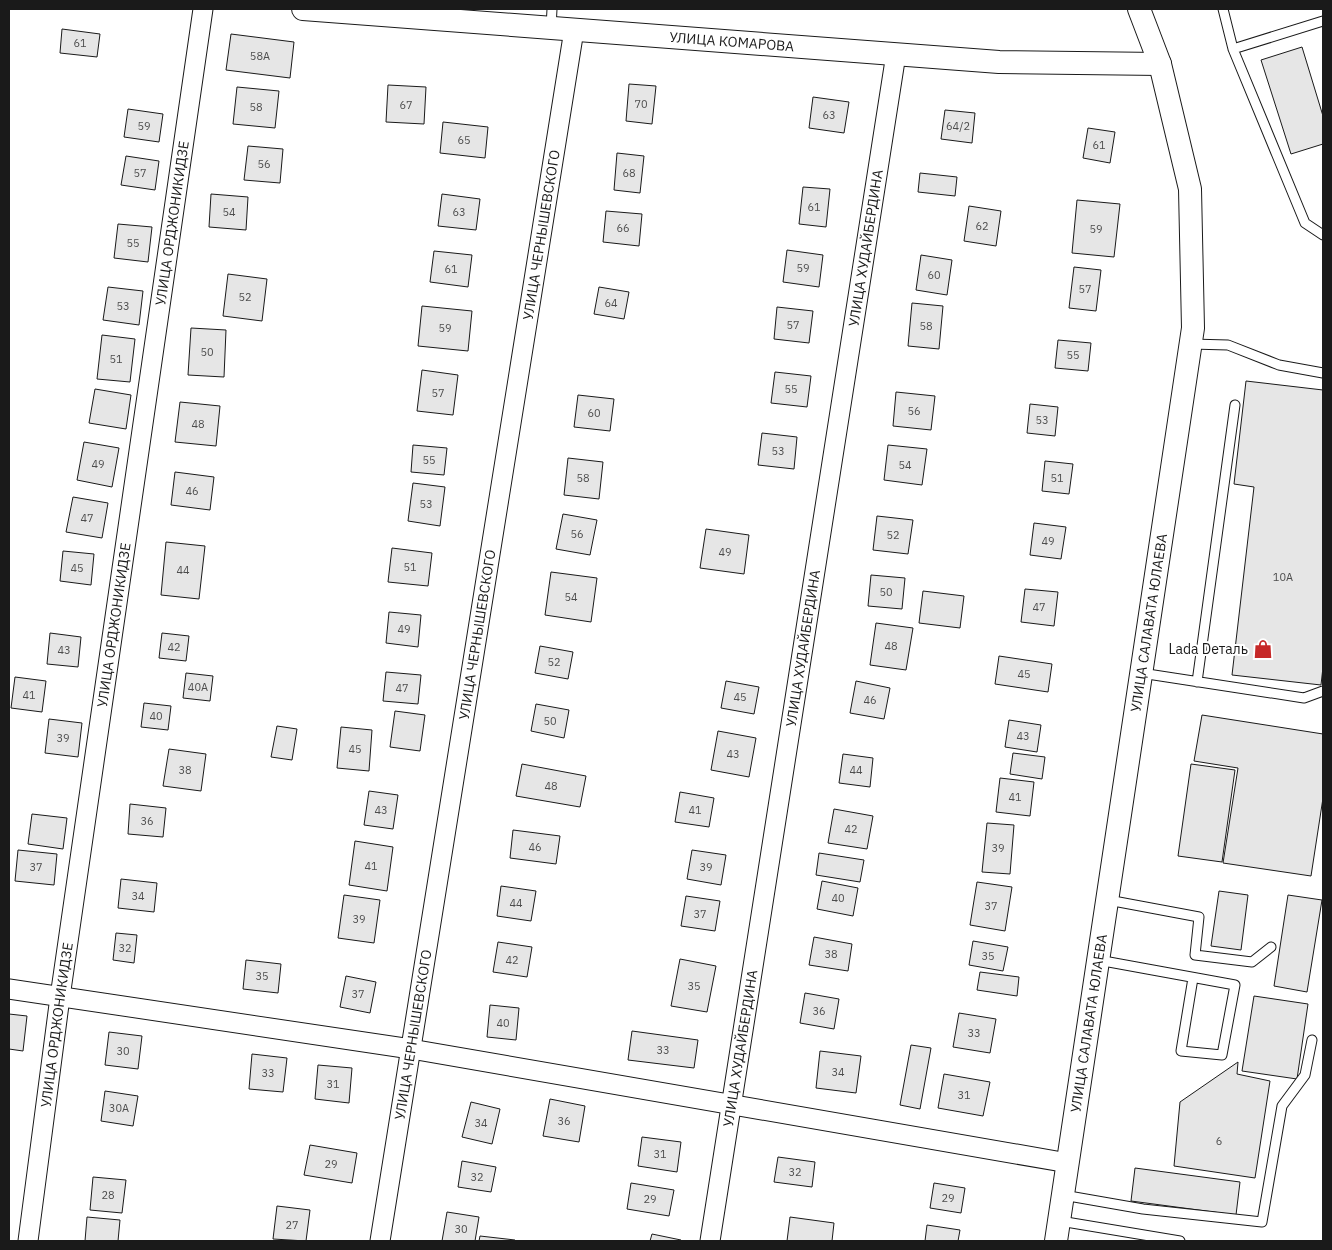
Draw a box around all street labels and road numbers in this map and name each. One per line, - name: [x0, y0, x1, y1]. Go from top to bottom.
- street label: УЛИЦА КОМАРОВА: [669, 28, 795, 55]
- street label: УЛИЦА ОРДЖОНИКИДЗЕ: [151, 140, 193, 307]
- street label: УЛИЦА ЧЕРНЫШЕВСКОГО: [519, 148, 564, 321]
- street label: УЛИЦА ХУДАЙБЕРДИНА: [844, 168, 887, 328]
- street label: УЛИЦА САЛАВАТА ЮЛАЕВА: [1126, 532, 1171, 713]
- street label: УЛИЦА ОРДЖОНИКИДЗЕ: [93, 541, 135, 709]
- street label: УЛИЦА ЧЕРНЫШЕВСКОГО: [455, 548, 500, 721]
- street label: УЛИЦА ХУДАЙБЕРДИНА: [782, 568, 824, 728]
- street label: УЛИЦА САЛАВАТА ЮЛАЕВА: [1066, 933, 1111, 1114]
- street label: УЛИЦА ОРДЖОНИКИДЗЕ: [37, 941, 77, 1108]
- street label: УЛИЦА ЧЕРНЫШЕВСКОГО: [391, 948, 436, 1121]
- street label: УЛИЦА ХУДАЙБЕРДИНА: [719, 969, 761, 1128]

